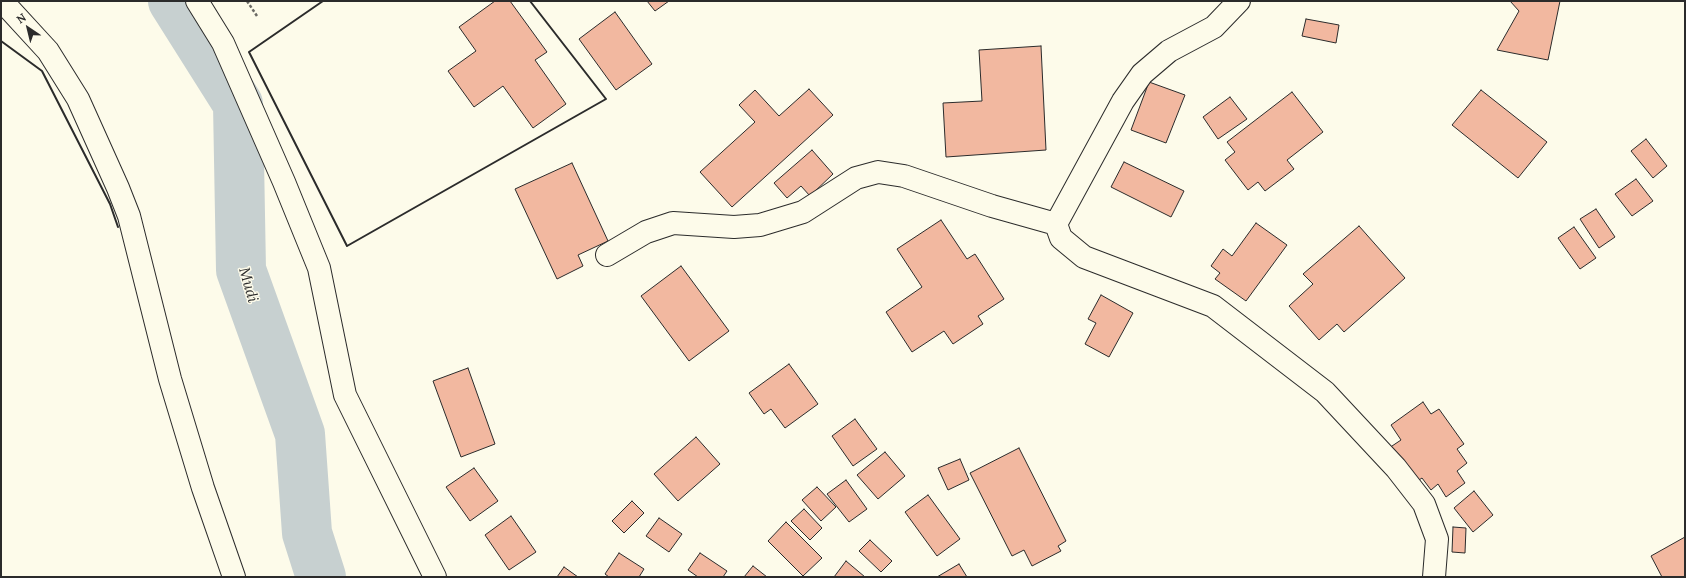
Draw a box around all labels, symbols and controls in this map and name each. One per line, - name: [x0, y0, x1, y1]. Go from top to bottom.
- north arrow: [8, 8, 48, 48]
- text: N: [14, 10, 29, 26]
- water label: Mudi: [234, 265, 262, 305]

